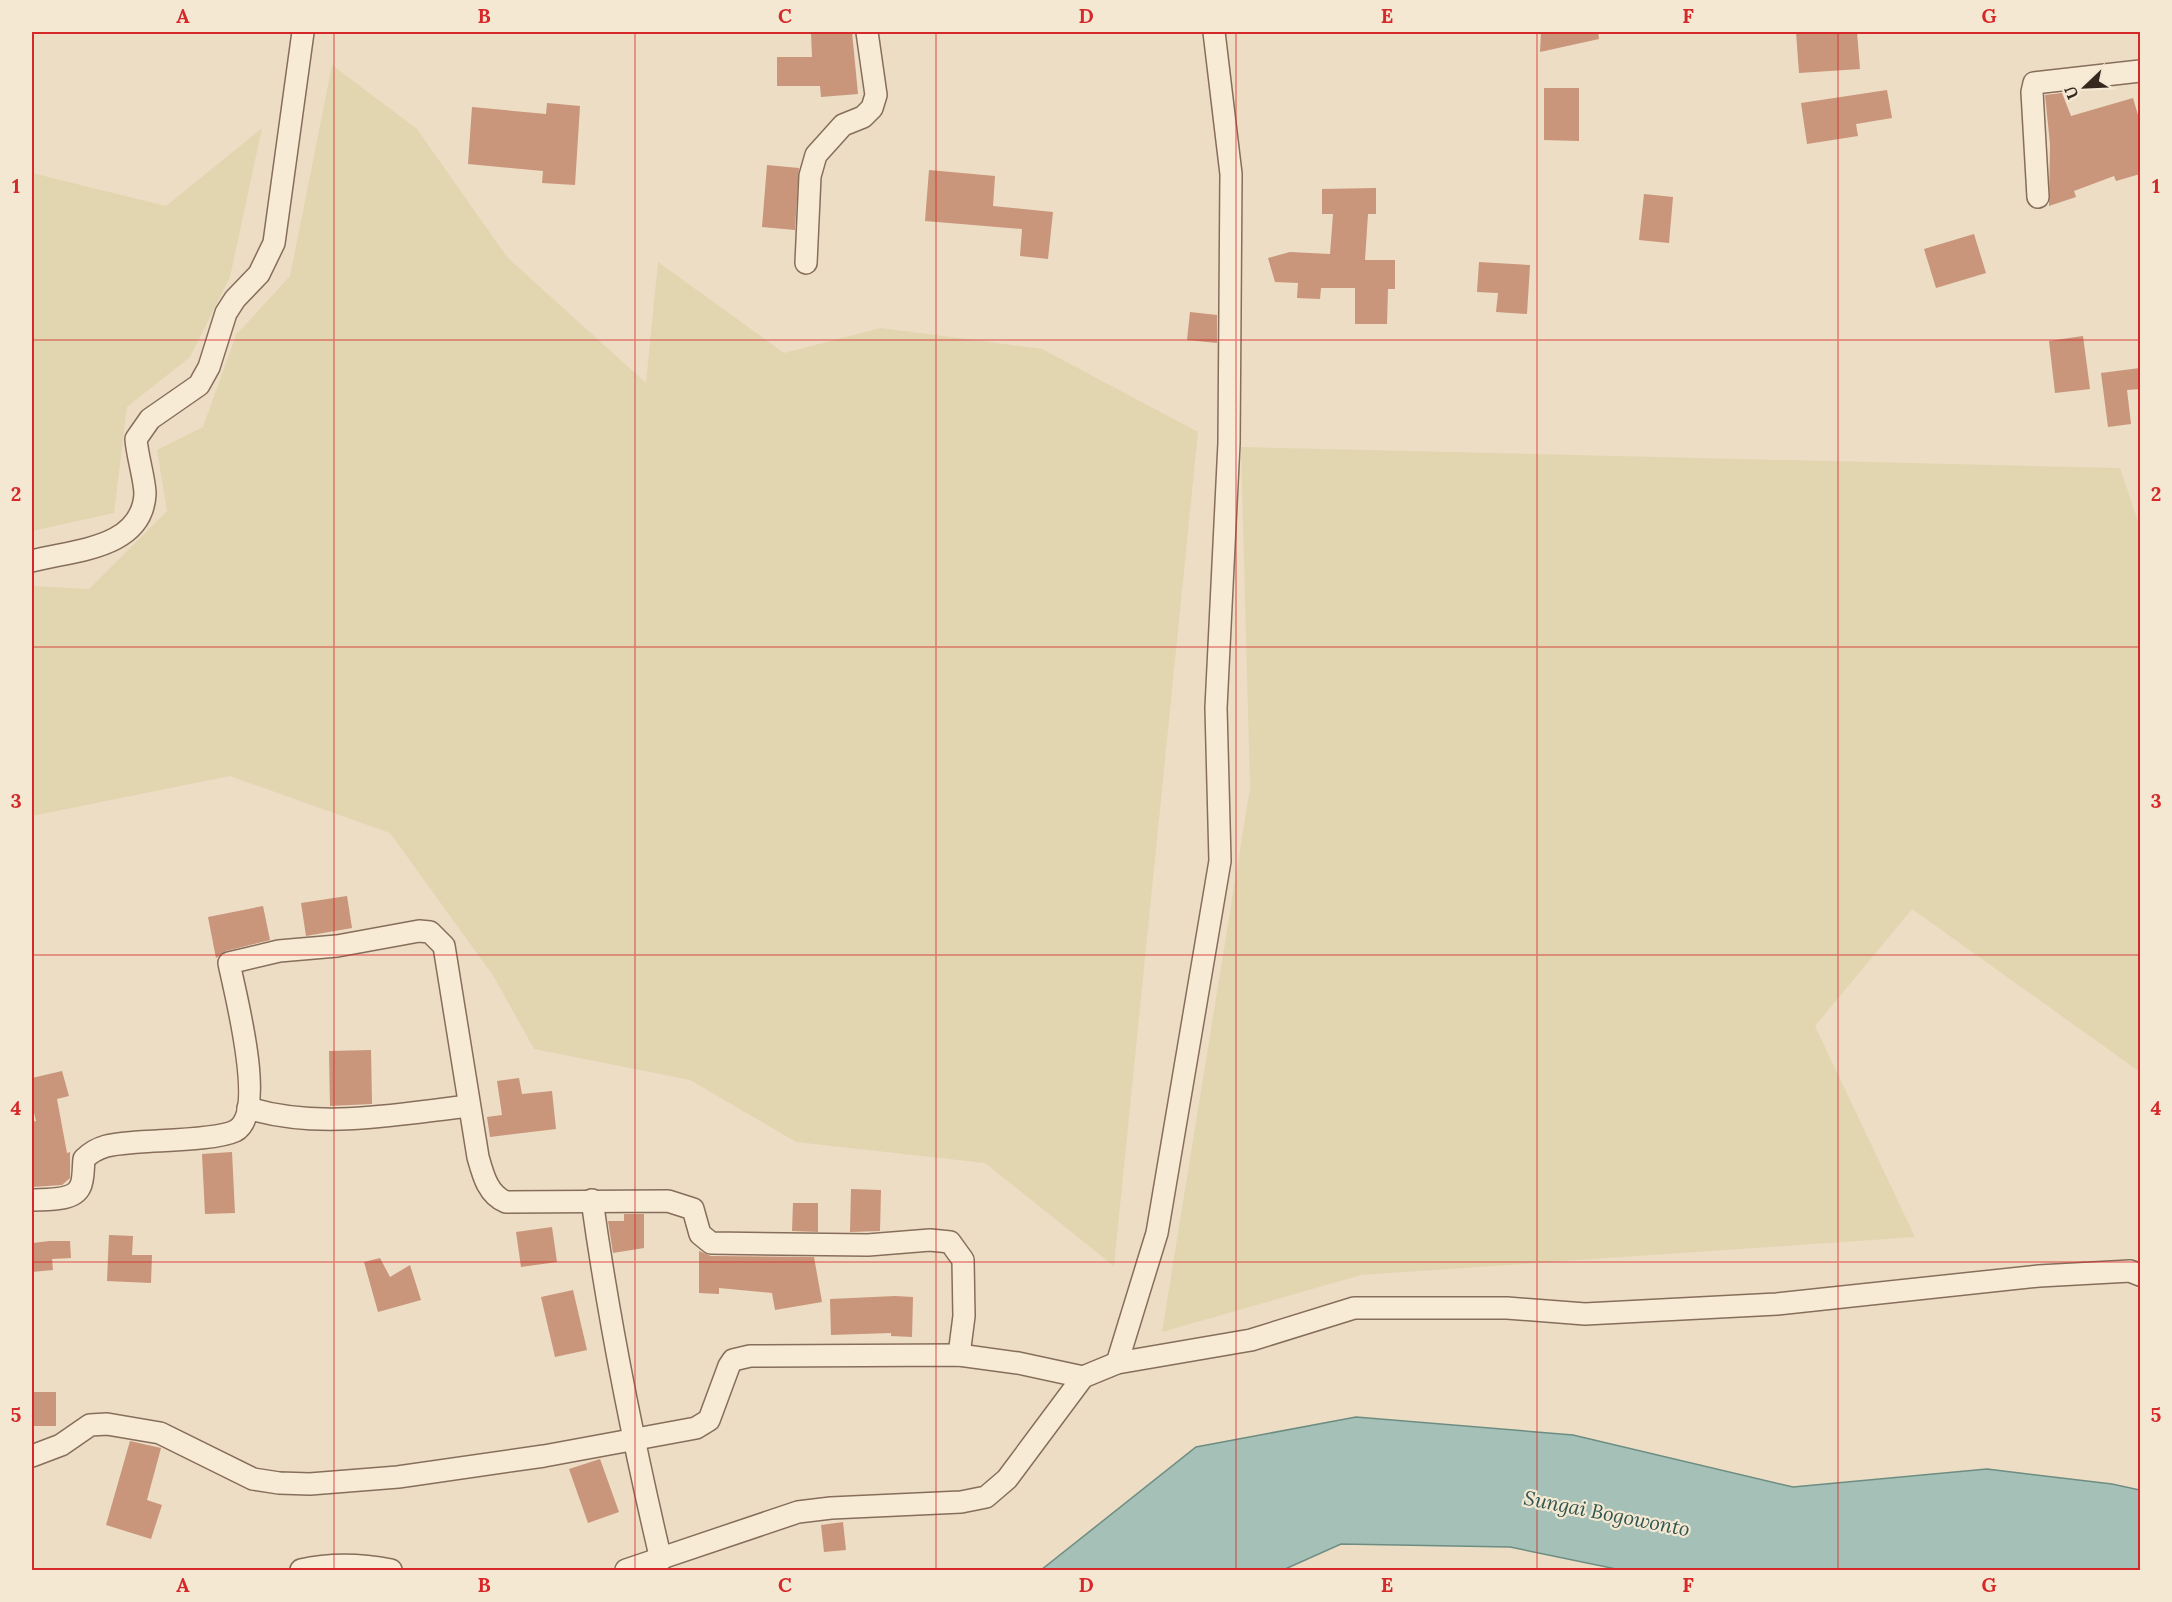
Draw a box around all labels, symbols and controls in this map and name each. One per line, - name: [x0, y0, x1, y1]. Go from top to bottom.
- text: A: [176, 3, 190, 28]
- text: B: [477, 3, 491, 28]
- text: C: [778, 3, 792, 28]
- text: D: [1078, 3, 1094, 28]
- text: E: [1381, 3, 1393, 28]
- text: F: [1682, 3, 1694, 28]
- text: G: [1981, 3, 1997, 28]
- north arrow: [2055, 57, 2115, 117]
- text: U: [2060, 83, 2083, 102]
- text: 1: [12, 173, 20, 198]
- text: 1: [2152, 173, 2160, 198]
- text: 2: [11, 481, 21, 506]
- text: 2: [2151, 481, 2161, 506]
- text: 3: [10, 788, 22, 813]
- text: 3: [2150, 788, 2162, 813]
- text: 4: [11, 1095, 22, 1120]
- text: 4: [2151, 1095, 2162, 1120]
- text: 5: [11, 1402, 22, 1427]
- text: 5: [2151, 1402, 2162, 1427]
- water label: Sungai Bogowonto: [1522, 1485, 1692, 1541]
- text: A: [176, 1572, 190, 1597]
- text: B: [477, 1572, 491, 1597]
- text: C: [778, 1572, 792, 1597]
- text: D: [1078, 1572, 1094, 1597]
- text: E: [1381, 1572, 1393, 1597]
- text: F: [1682, 1572, 1694, 1597]
- text: G: [1981, 1572, 1997, 1597]

